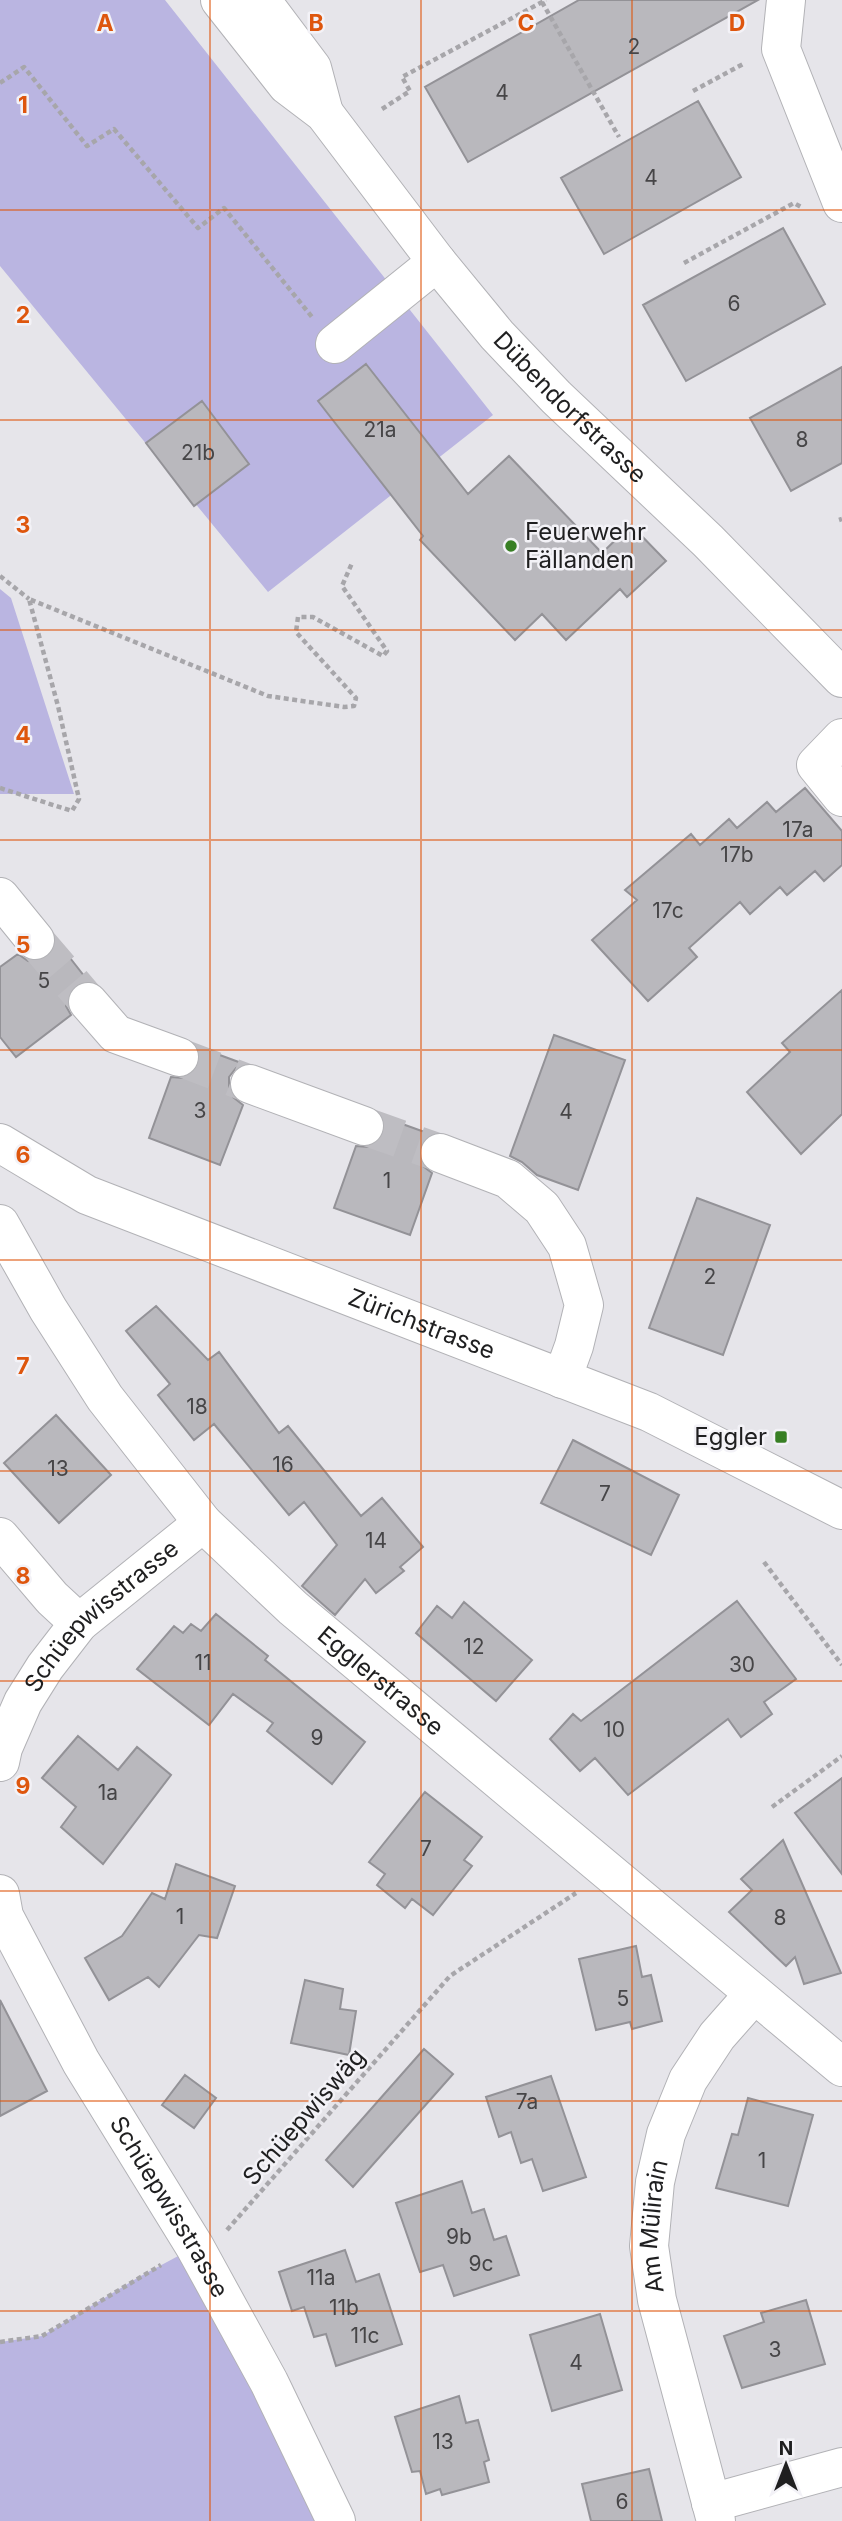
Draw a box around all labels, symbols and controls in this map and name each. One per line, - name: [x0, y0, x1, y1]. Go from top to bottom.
- text: A: [96, 9, 114, 37]
- text: B: [308, 9, 324, 37]
- text: C: [517, 9, 535, 37]
- text: D: [729, 9, 745, 37]
- house number: 2: [628, 34, 640, 59]
- house number: 4: [495, 80, 509, 105]
- text: 1: [18, 91, 28, 119]
- house number: 4: [644, 165, 658, 190]
- house number: 6: [727, 291, 741, 316]
- text: 2: [16, 301, 30, 329]
- street label: Dübendorfstrasse: [488, 325, 653, 489]
- house number: 21a: [363, 417, 397, 442]
- house number: 8: [796, 427, 809, 452]
- house number: 21b: [181, 440, 215, 465]
- text: 3: [16, 511, 30, 539]
- place label: Feuerwehr Fällanden: [525, 517, 646, 574]
- marker: Feuerwehr Fällanden: [503, 538, 519, 554]
- text: 4: [15, 721, 31, 749]
- house number: 17a: [782, 817, 814, 842]
- house number: 17b: [720, 842, 754, 867]
- house number: 17c: [652, 898, 684, 923]
- text: 5: [16, 931, 30, 959]
- house number: 5: [38, 968, 50, 993]
- house number: 3: [194, 1098, 206, 1123]
- house number: 4: [559, 1099, 573, 1124]
- text: 6: [16, 1141, 30, 1169]
- house number: 1: [383, 1168, 391, 1193]
- house number: 2: [704, 1264, 716, 1289]
- street label: Zürichstrasse: [344, 1282, 499, 1365]
- text: 7: [16, 1352, 30, 1380]
- house number: 18: [186, 1394, 208, 1419]
- place label: Eggler: [694, 1422, 767, 1451]
- marker: Eggler: [773, 1429, 789, 1445]
- house number: 16: [272, 1452, 294, 1477]
- house number: 13: [47, 1456, 69, 1481]
- house number: 7: [599, 1481, 611, 1506]
- house number: 14: [365, 1528, 387, 1553]
- street label: Schüepwisstrasse: [18, 1534, 184, 1697]
- text: 8: [16, 1562, 30, 1590]
- street label: Egglerstrasse: [312, 1620, 450, 1742]
- house number: 12: [463, 1634, 485, 1659]
- house number: 11: [194, 1650, 212, 1675]
- house number: 30: [729, 1652, 755, 1677]
- house number: 10: [603, 1717, 625, 1742]
- house number: 9: [310, 1725, 324, 1750]
- text: 9: [16, 1772, 30, 1800]
- house number: 1a: [98, 1780, 118, 1805]
- house number: 7: [420, 1836, 432, 1861]
- house number: 1: [176, 1904, 184, 1929]
- house number: 8: [774, 1905, 787, 1930]
- house number: 5: [617, 1986, 629, 2011]
- street label: Schüepwiswäg: [236, 2042, 371, 2191]
- house number: 7a: [516, 2089, 538, 2114]
- street label: Schüepwisstrasse: [104, 2111, 235, 2302]
- house number: 1: [758, 2148, 766, 2173]
- street label: Am Mülirain: [634, 2157, 674, 2295]
- house number: 9b: [446, 2224, 472, 2249]
- house number: 9c: [468, 2251, 494, 2276]
- house number: 11a: [307, 2265, 335, 2290]
- house number: 11b: [329, 2295, 359, 2320]
- house number: 11c: [350, 2323, 380, 2348]
- house number: 3: [769, 2337, 781, 2362]
- house number: 4: [569, 2350, 583, 2375]
- house number: 13: [432, 2429, 454, 2454]
- north arrow: [751, 2430, 821, 2500]
- text: N: [779, 2437, 793, 2460]
- house number: 6: [615, 2489, 629, 2514]

